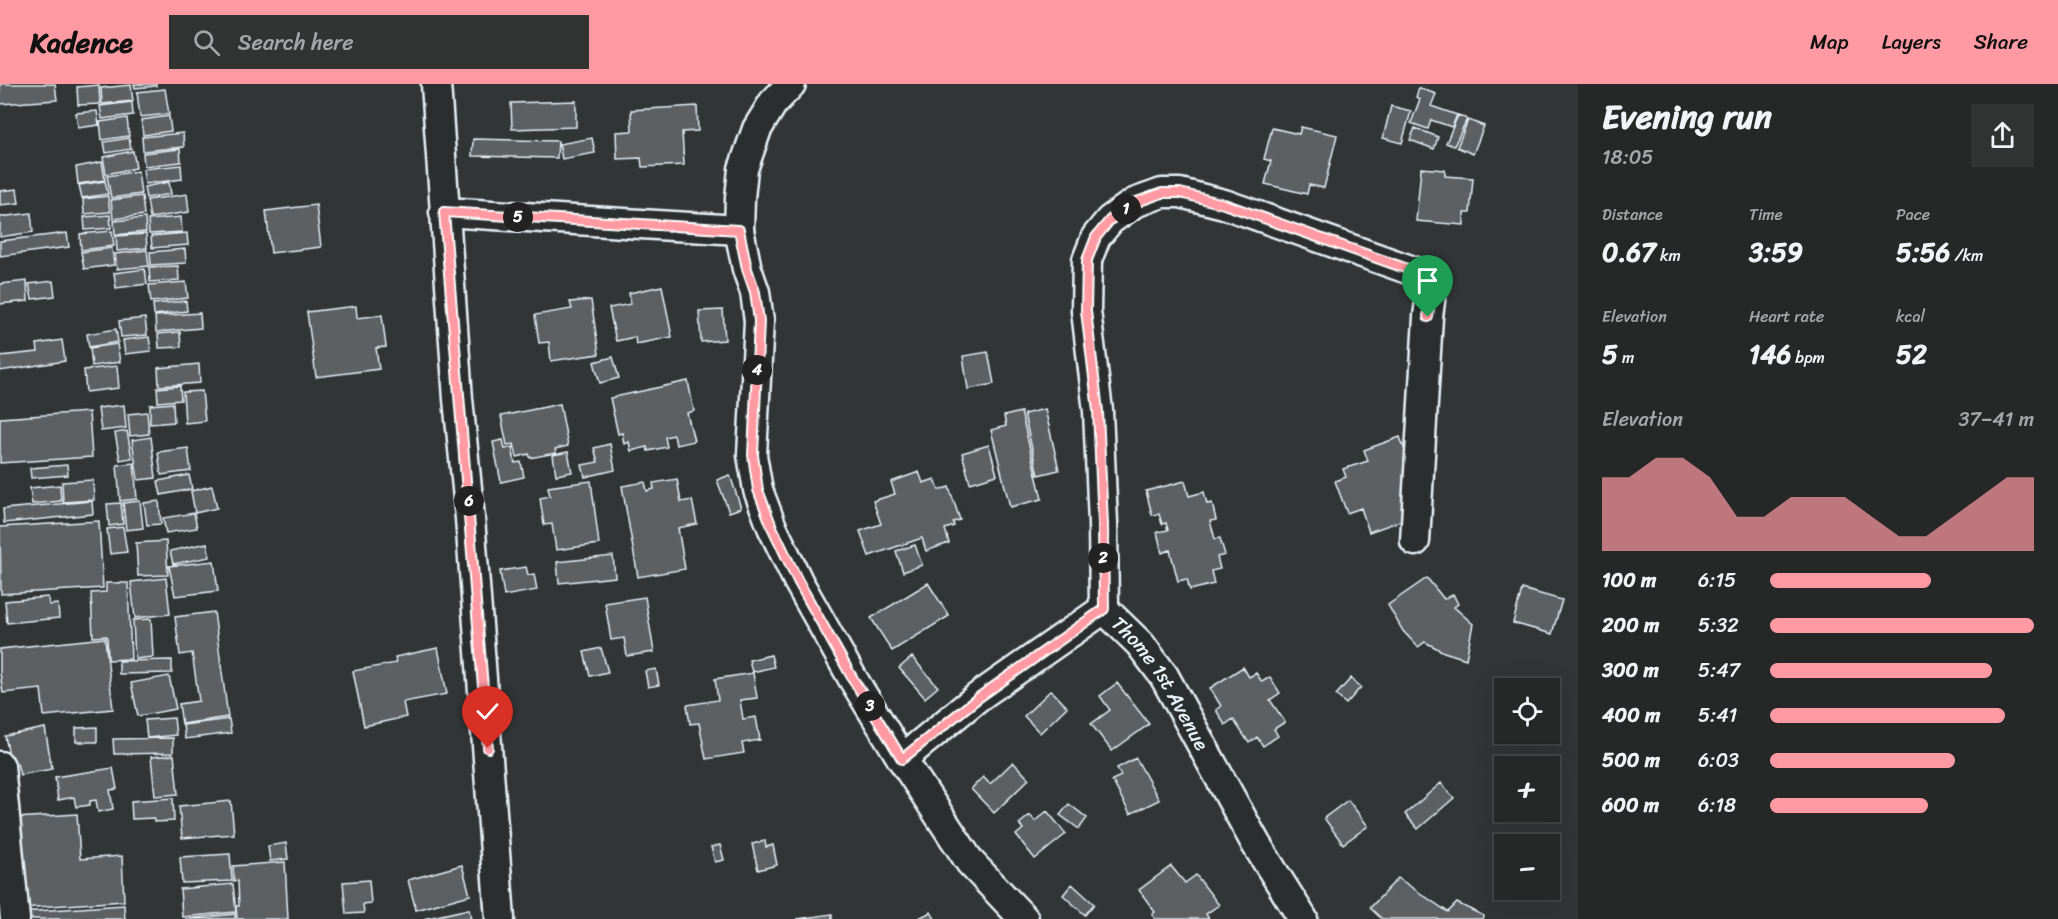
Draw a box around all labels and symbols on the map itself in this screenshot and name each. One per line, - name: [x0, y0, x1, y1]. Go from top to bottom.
- pin: 1: [1111, 194, 1141, 224]
- pin: 5: [503, 202, 533, 232]
- pin: [1402, 255, 1453, 317]
- pin: 4: [742, 355, 772, 385]
- pin: 6: [454, 486, 484, 516]
- pin: 2: [1088, 543, 1118, 573]
- street label: Thome 1st Avenue: [1103, 608, 1219, 757]
- pin: [462, 686, 513, 748]
- pin: 3: [855, 691, 885, 721]

